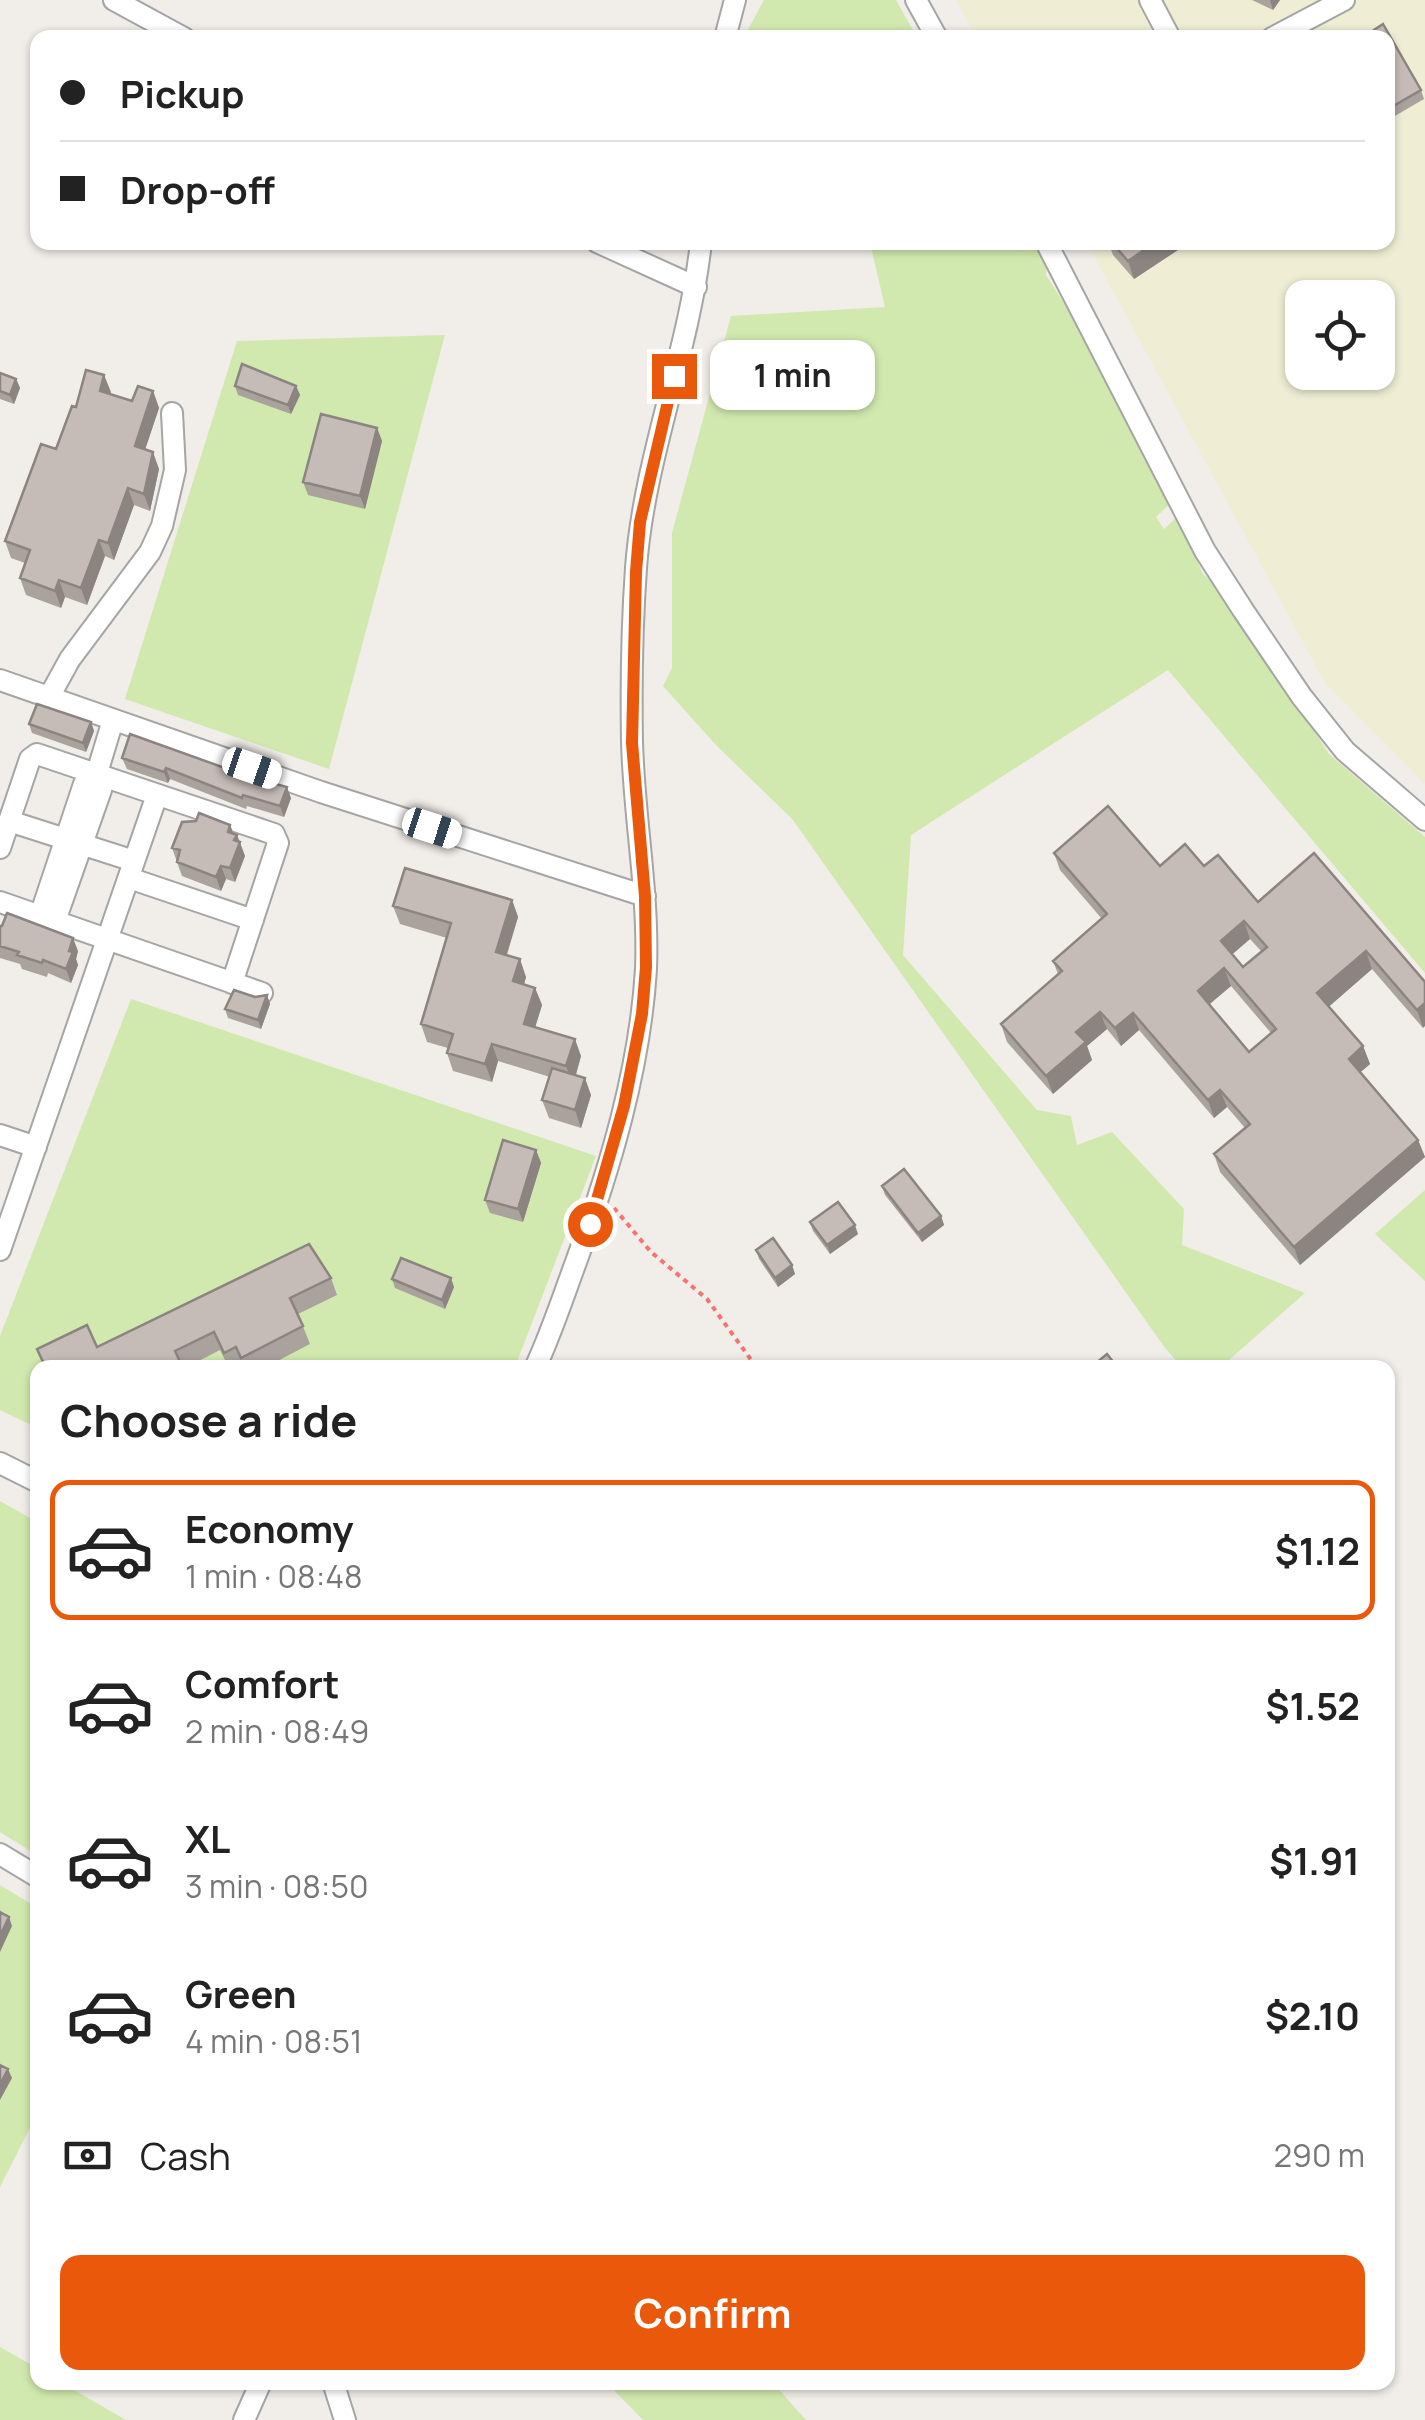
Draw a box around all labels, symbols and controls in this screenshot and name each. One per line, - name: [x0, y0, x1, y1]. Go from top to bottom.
- text: Pickup: [120, 67, 244, 119]
- text: Drop-off: [120, 163, 275, 215]
- map controls: [1285, 280, 1395, 390]
- button: locate: [1285, 280, 1395, 390]
- callout: 1 min: [709, 341, 874, 411]
- text: 1 min: [753, 353, 832, 397]
- route end: [652, 354, 697, 399]
- car: [219, 744, 285, 792]
- car: [399, 804, 465, 852]
- route start: [568, 1202, 613, 1247]
- text: Choose a ride: [60, 1389, 357, 1451]
- text: Economy: [185, 1502, 354, 1554]
- icon: car: [65, 1505, 155, 1595]
- text: $1.12: [1275, 1524, 1360, 1576]
- text: 1 min · 08:48: [185, 1554, 363, 1598]
- text: Comfort: [185, 1657, 339, 1709]
- icon: car: [65, 1660, 155, 1750]
- text: $1.52: [1266, 1679, 1360, 1731]
- text: 2 min · 08:49: [185, 1709, 369, 1753]
- text: XL: [185, 1812, 230, 1864]
- icon: car: [65, 1815, 155, 1905]
- text: $1.91: [1269, 1834, 1360, 1886]
- text: 3 min · 08:50: [185, 1864, 368, 1908]
- text: Green: [185, 1967, 297, 2019]
- icon: car: [65, 1970, 155, 2060]
- text: $2.10: [1265, 1989, 1360, 2041]
- text: 4 min · 08:51: [185, 2019, 363, 2063]
- icon: cash: [60, 2128, 115, 2183]
- text: Cash: [140, 2129, 231, 2181]
- text: 290 m: [1274, 2133, 1365, 2177]
- button: Confirm: [60, 2255, 1365, 2370]

